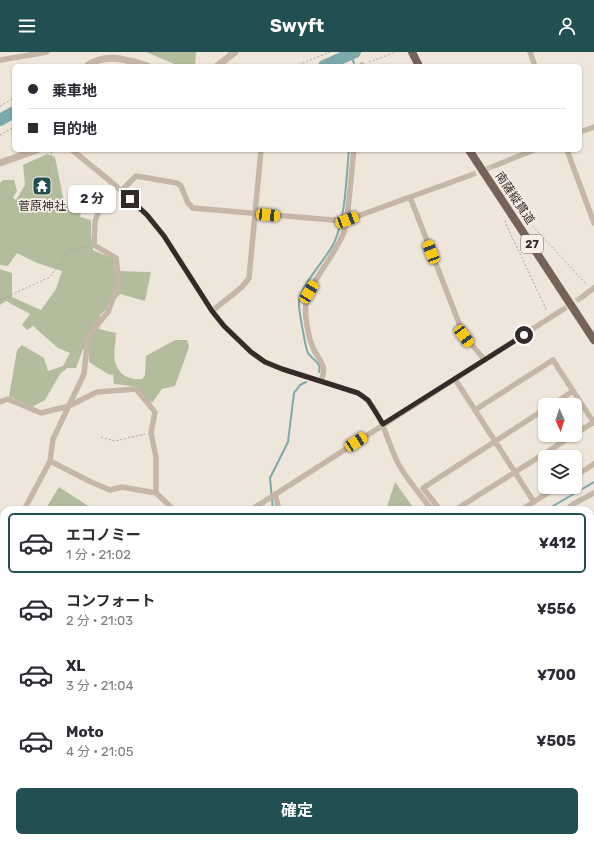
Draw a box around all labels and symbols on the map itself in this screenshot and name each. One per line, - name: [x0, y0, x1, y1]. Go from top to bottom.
- street label: 南薩縦貫道: [492, 169, 538, 227]
- temple icon: 菅原神社: [31, 175, 53, 197]
- callout: 2 分: [68, 185, 116, 213]
- route end: [121, 190, 139, 208]
- place label: 菅原神社: [18, 199, 66, 213]
- car: [256, 208, 280, 222]
- car: [334, 210, 360, 230]
- road number: 27: [521, 235, 543, 253]
- car: [421, 239, 441, 265]
- car: [298, 279, 320, 305]
- car: [452, 323, 476, 349]
- route start: [515, 326, 533, 344]
- north arrow: [538, 398, 582, 442]
- car: [343, 430, 369, 454]

